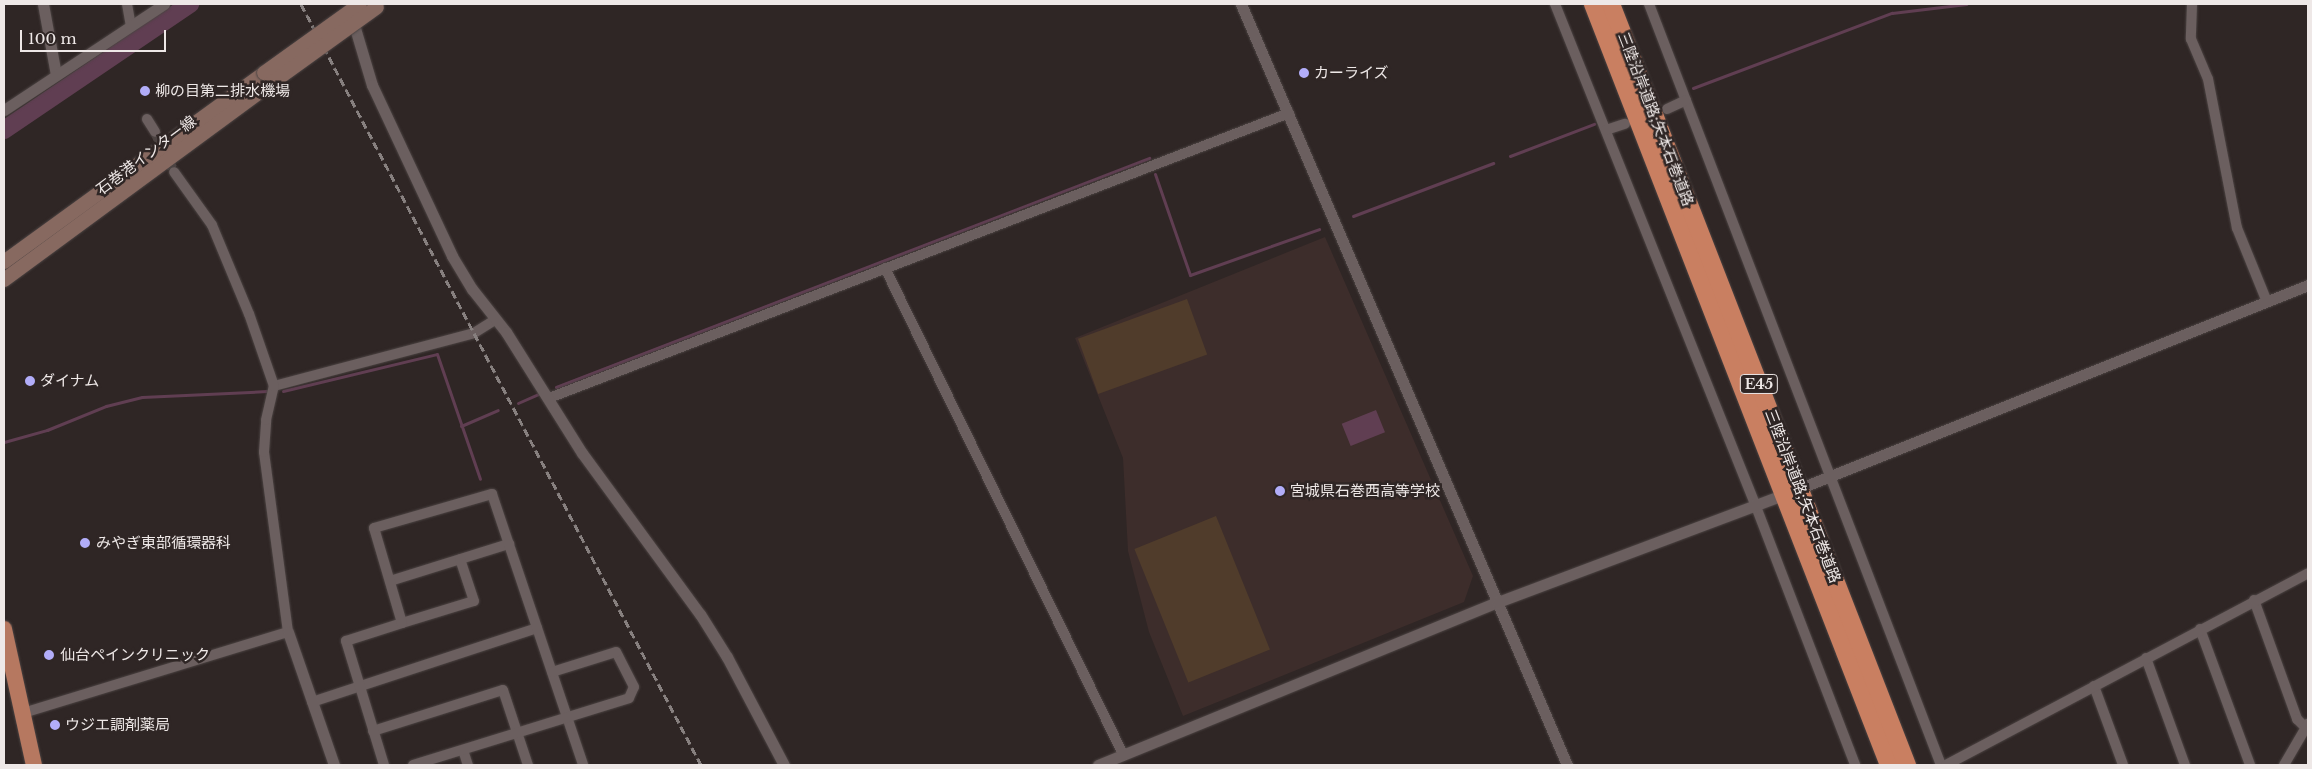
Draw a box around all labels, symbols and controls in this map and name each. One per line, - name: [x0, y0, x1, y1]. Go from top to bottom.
- scale bar: [22, 20, 169, 52]
- text: 100 m: [28, 29, 77, 48]
- street label: 三陸沿岸道路;矢本石巻道路: [1615, 30, 1697, 208]
- place label: カーライズ: [1314, 64, 1389, 82]
- marker: カーライズ: [1298, 67, 1310, 79]
- place label: 柳の目第二排水機場: [155, 82, 290, 100]
- marker: 柳の目第二排水機場: [139, 85, 151, 97]
- street label: 石巻港インター線: [93, 112, 199, 198]
- place label: ダイナム: [40, 372, 100, 390]
- road number: E45: [1739, 372, 1779, 396]
- marker: ダイナム: [24, 375, 36, 387]
- street label: 三陸沿岸道路;矢本石巻道路: [1762, 407, 1844, 585]
- place label: 宮城県石巻西高等学校: [1290, 482, 1440, 500]
- marker: 宮城県石巻西高等学校: [1274, 485, 1286, 497]
- place label: みやぎ東部循環器科: [96, 534, 231, 552]
- marker: みやぎ東部循環器科: [78, 536, 92, 550]
- place label: 仙台ペインクリニック: [60, 646, 210, 664]
- marker: 仙台ペインクリニック: [42, 648, 56, 662]
- place label: ウジエ調剤薬局: [65, 716, 170, 734]
- marker: ウジエ調剤薬局: [49, 719, 61, 731]

